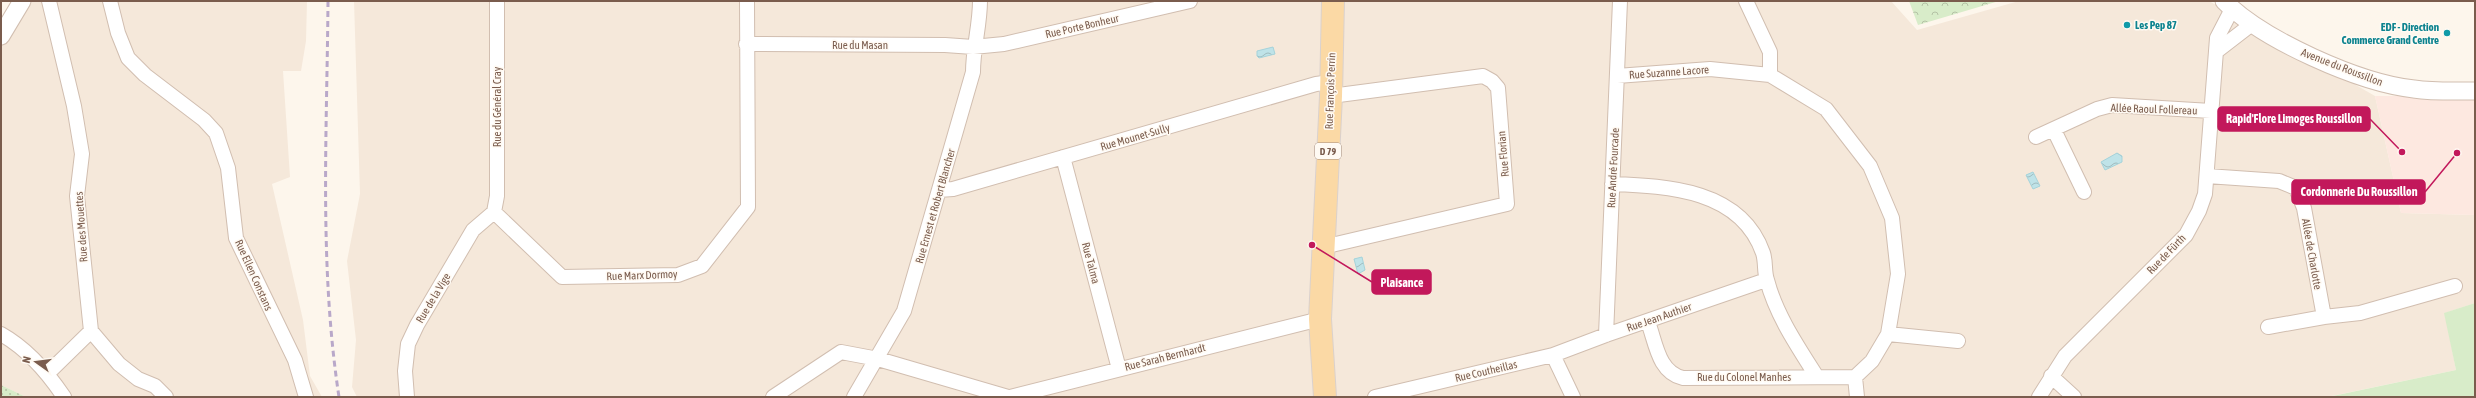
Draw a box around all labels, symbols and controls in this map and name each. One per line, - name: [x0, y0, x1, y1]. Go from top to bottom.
- street label: Rue Porte Bonheur: [1044, 12, 1121, 40]
- place label: Les Pep 87: [2135, 19, 2177, 31]
- marker: Les Pep 87: [2122, 20, 2132, 30]
- place label: EDF - Direction Commerce Grand Centre: [2342, 21, 2439, 46]
- marker: EDF - Direction Commerce Grand Centre: [2442, 28, 2452, 38]
- street label: Rue du Masan: [832, 39, 888, 51]
- street label: Avenue du Roussillon: [2299, 46, 2385, 88]
- street label: Rue François Perrin: [1323, 52, 1337, 130]
- street label: Rue Suzanne Lacore: [1629, 63, 1709, 81]
- street label: Rue du Général Cray: [491, 66, 503, 147]
- street label: Allée Raoul Follereau: [2110, 101, 2198, 117]
- callout: Rapid'Flore Limoges Roussillon: [2218, 107, 2370, 131]
- text: Rapid'Flore Limoges Roussillon: [2226, 112, 2362, 126]
- street label: Rue Mounet-Sully: [1099, 121, 1172, 153]
- street label: Rue André Fourcade: [1605, 128, 1621, 208]
- street label: Rue Florian: [1495, 131, 1511, 177]
- road number: D 79: [1315, 143, 1341, 159]
- street label: Rue Ernest et Robert Blancher: [913, 147, 957, 265]
- callout: Cordonnerie Du Roussillon: [2292, 180, 2425, 204]
- text: Cordonnerie Du Roussillon: [2301, 185, 2418, 199]
- street label: Rue des Mouettes: [73, 191, 89, 263]
- street label: Allée de Charlotte: [2300, 217, 2324, 291]
- street label: Rue de Fürth: [2144, 232, 2188, 276]
- street label: Rue Ellen Constans: [233, 238, 275, 312]
- street label: Rue Talma: [1080, 241, 1102, 285]
- street label: Rue Marx Dormoy: [606, 268, 678, 282]
- callout: Plaisance: [1372, 270, 1431, 294]
- street label: Rue de la Vige: [413, 271, 453, 325]
- text: Plaisance: [1381, 276, 1424, 290]
- street label: Rue Jean Authier: [1625, 300, 1694, 334]
- street label: Rue Sarah Bernhardt: [1123, 341, 1207, 373]
- north arrow: [16, 342, 56, 382]
- text: N: [20, 355, 33, 364]
- street label: Rue Coutheillas: [1454, 358, 1518, 384]
- street label: Rue du Colonel Manhes: [1697, 371, 1791, 383]

